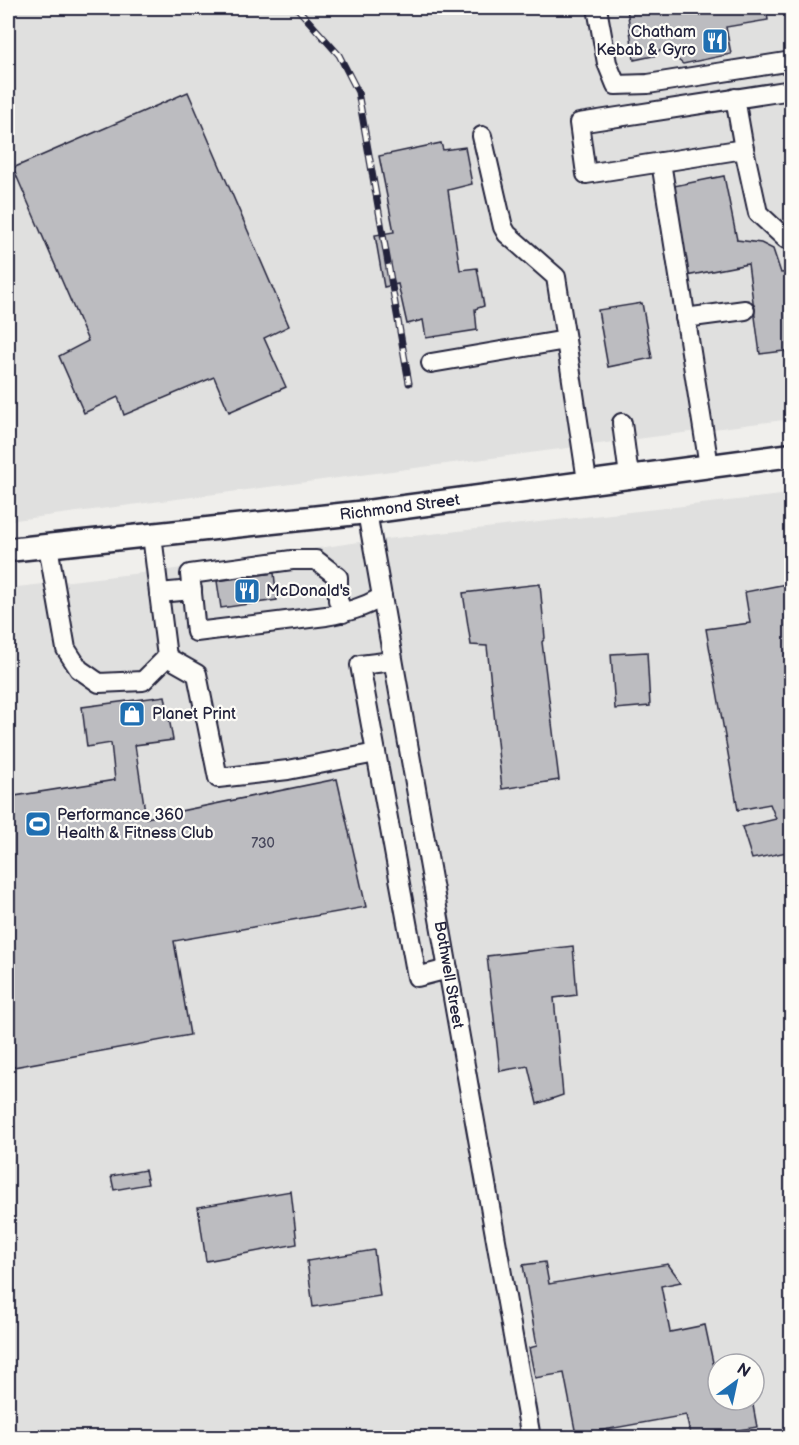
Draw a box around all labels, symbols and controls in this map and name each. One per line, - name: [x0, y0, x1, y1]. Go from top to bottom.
- place label: Chatham Kebab & Gyro: [596, 23, 696, 60]
- restaurant icon: Chatham Kebab & Gyro: [700, 26, 730, 56]
- street label: Richmond Street: [339, 490, 461, 524]
- restaurant icon: McDonald's: [232, 576, 262, 606]
- place label: McDonald's: [266, 582, 350, 601]
- shop icon: Planet Print: [117, 699, 147, 729]
- place label: Planet Print: [152, 705, 236, 724]
- place label: Performance 360 Health & Fitness Club: [57, 806, 214, 843]
- sports icon: Performance 360 Health & Fitness Club: [23, 809, 53, 839]
- house number: 730: [251, 835, 275, 852]
- street label: Bothwell Street: [430, 920, 468, 1030]
- north arrow: [706, 1352, 766, 1412]
- text: N: [733, 1359, 754, 1382]

